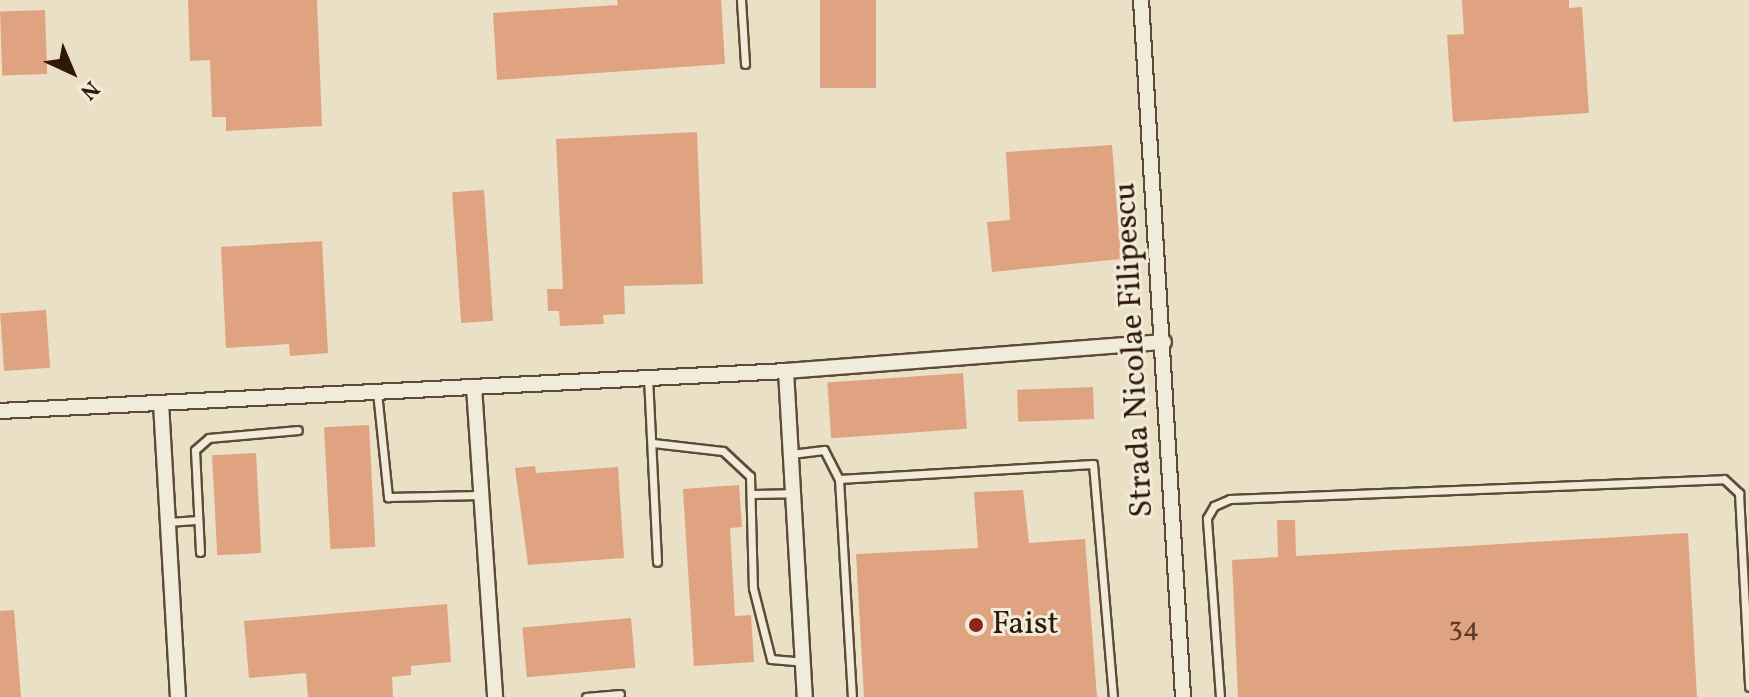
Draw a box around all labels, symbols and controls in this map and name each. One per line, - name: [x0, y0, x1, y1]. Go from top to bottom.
- north arrow: [32, 32, 112, 112]
- text: N: [73, 73, 106, 106]
- street label: Strada Nicolae Filipescu: [1107, 181, 1163, 519]
- place label: Faist: [992, 606, 1059, 644]
- house number: 34: [1448, 612, 1480, 646]
- marker: Faist: [967, 616, 985, 634]

